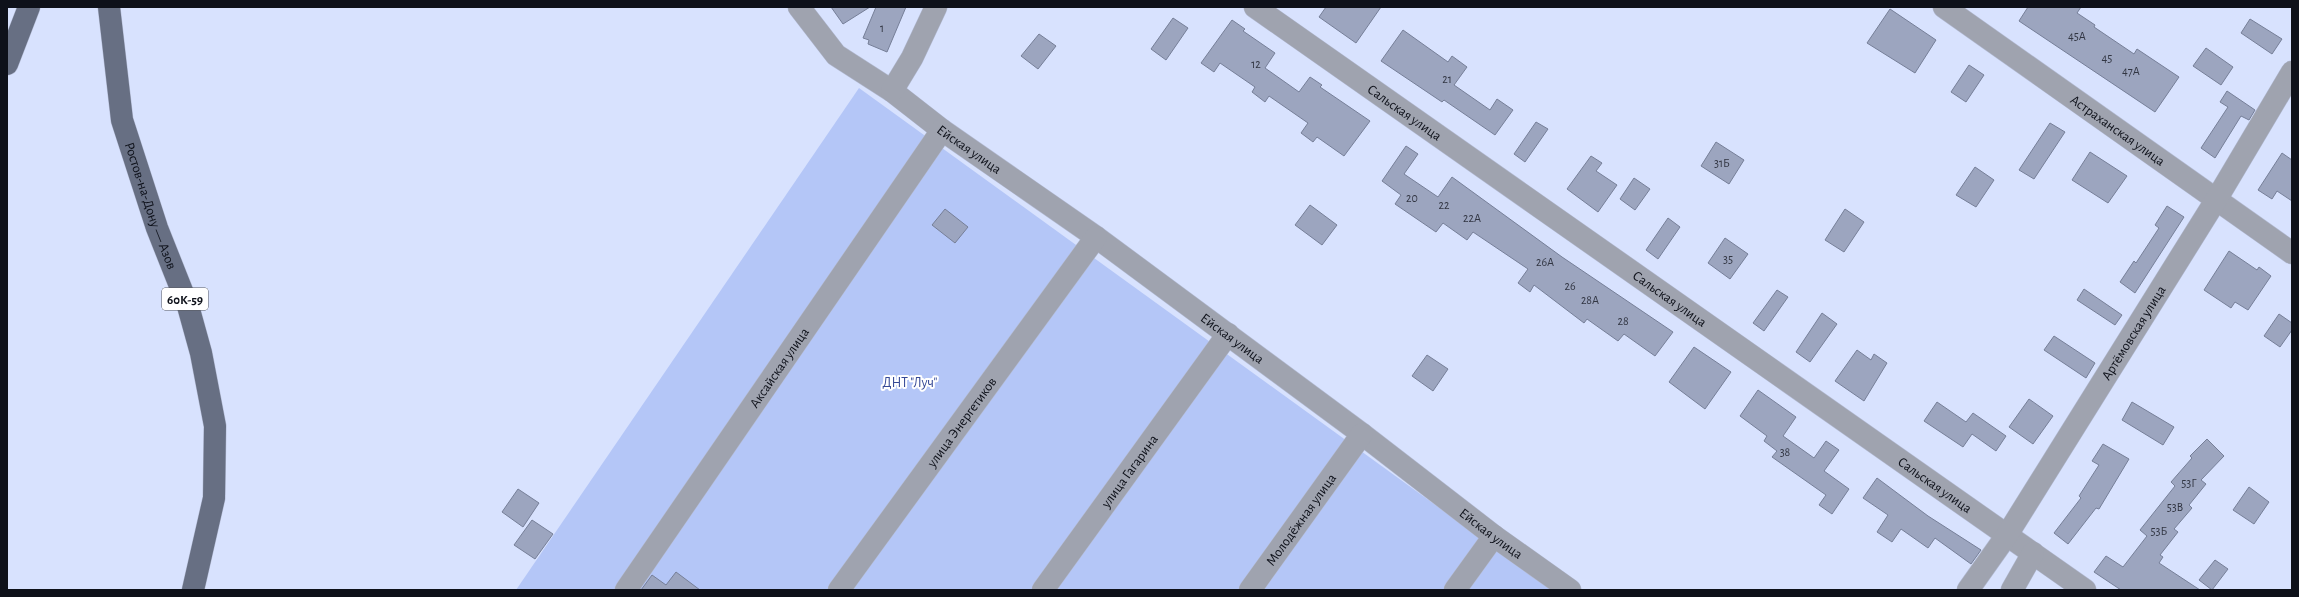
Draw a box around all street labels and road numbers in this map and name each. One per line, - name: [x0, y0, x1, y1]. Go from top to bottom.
- street label: Сальская улица: [1365, 82, 1444, 144]
- street label: Астраханская улица: [2068, 93, 2168, 169]
- street label: Ейская улица: [934, 123, 1004, 177]
- street label: Ростов-на-Дону — Азов: [122, 140, 179, 271]
- street label: Сальская улица: [1630, 269, 1709, 330]
- street label: Артёмовская улица: [2100, 283, 2169, 383]
- road number: 60К-59: [162, 288, 208, 310]
- street label: Ейская улица: [1198, 311, 1267, 367]
- street label: Аксайская улица: [747, 325, 812, 411]
- street label: улица Энергетиков: [924, 375, 1000, 471]
- street label: улица Гагарина: [1098, 432, 1161, 511]
- street label: Сальская улица: [1895, 455, 1974, 516]
- street label: Молодёжная улица: [1264, 471, 1340, 568]
- street label: Ейская улица: [1456, 506, 1525, 562]

